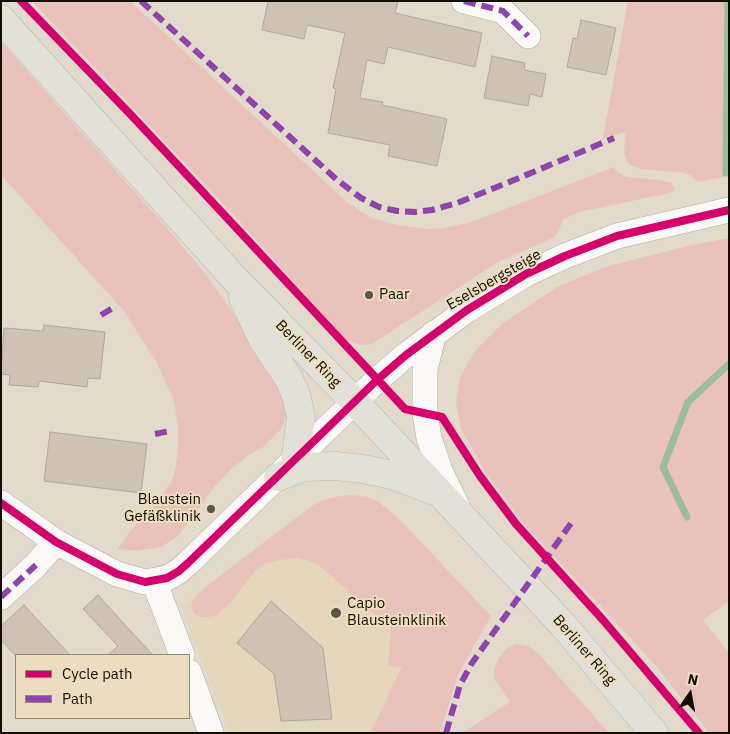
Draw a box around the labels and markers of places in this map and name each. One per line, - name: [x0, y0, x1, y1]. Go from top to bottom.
- place label: Paar: [379, 286, 409, 304]
- marker: Paar: [363, 289, 375, 301]
- place label: Blaustein Gefäßklinik: [124, 491, 201, 526]
- marker: Blaustein Gefäßklinik: [205, 503, 217, 515]
- place label: Capio Blausteinklinik: [347, 595, 446, 630]
- marker: Capio Blausteinklinik: [329, 606, 343, 620]

